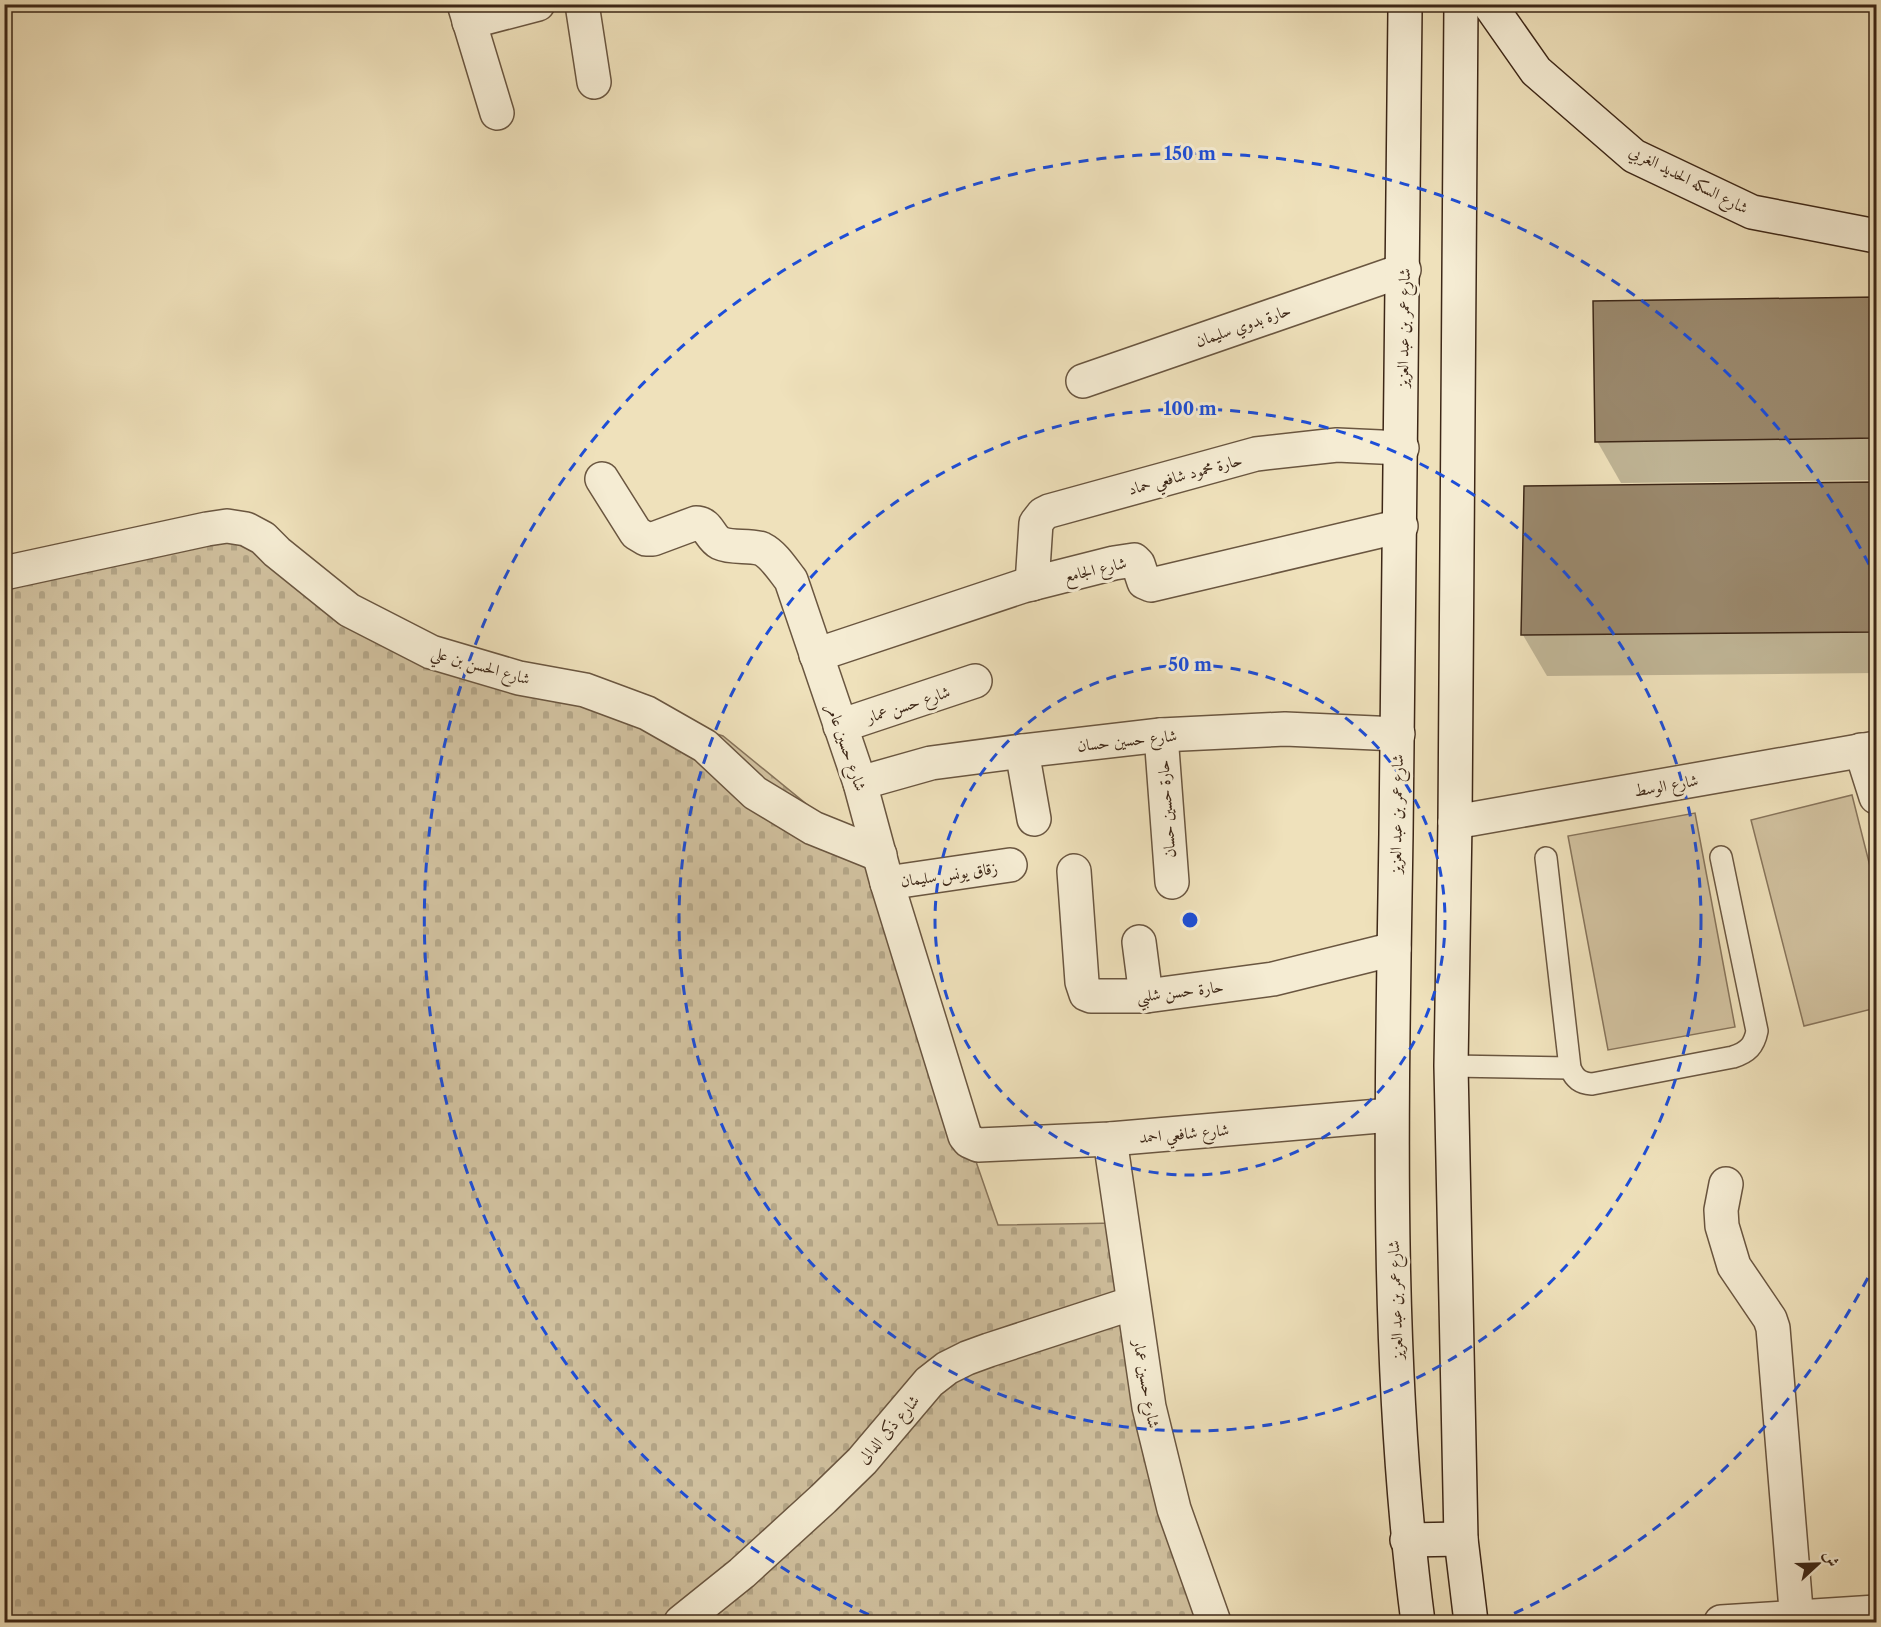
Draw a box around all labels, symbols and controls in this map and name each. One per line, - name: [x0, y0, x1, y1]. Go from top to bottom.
- street label: شارع السكه الحديد الغربي: [1624, 140, 1752, 221]
- text: 150 m: [1164, 143, 1216, 165]
- street label: شارع عمر بن عبد العزيز: [1392, 268, 1418, 390]
- street label: حارة بدوي سليمان: [1193, 299, 1294, 354]
- text: 100 m: [1163, 398, 1217, 420]
- street label: حارة محمود شافعي حماد: [1126, 449, 1246, 505]
- street label: شارع الجامع: [1062, 552, 1129, 592]
- street label: شارع الحسن بن علي: [428, 641, 533, 694]
- text: 50 m: [1168, 654, 1212, 676]
- street label: شارع حسن عمار: [862, 681, 954, 731]
- street label: شارع حسين عامر: [819, 701, 871, 795]
- street label: شارع حسين حسان: [1076, 725, 1178, 759]
- street label: شارع عمر بن عبد العزيز: [1385, 754, 1411, 876]
- street label: حارة حسين حسان: [1153, 759, 1179, 859]
- street label: شارع الوسط: [1632, 770, 1700, 804]
- street label: زقاق يونس سليمان: [899, 857, 999, 892]
- centre of rings: [1180, 910, 1200, 930]
- street label: حارة حسن شلبي: [1135, 976, 1225, 1012]
- street label: شارع شافعي احمد: [1138, 1119, 1231, 1153]
- street label: شارع عمر بن عبد العزيز: [1383, 1240, 1411, 1362]
- street label: شارع حسين عمار: [1125, 1336, 1165, 1430]
- street label: شارع ذكى الدالى: [853, 1391, 926, 1470]
- north arrow: [1788, 1534, 1848, 1594]
- text: ش: [1820, 1547, 1844, 1569]

